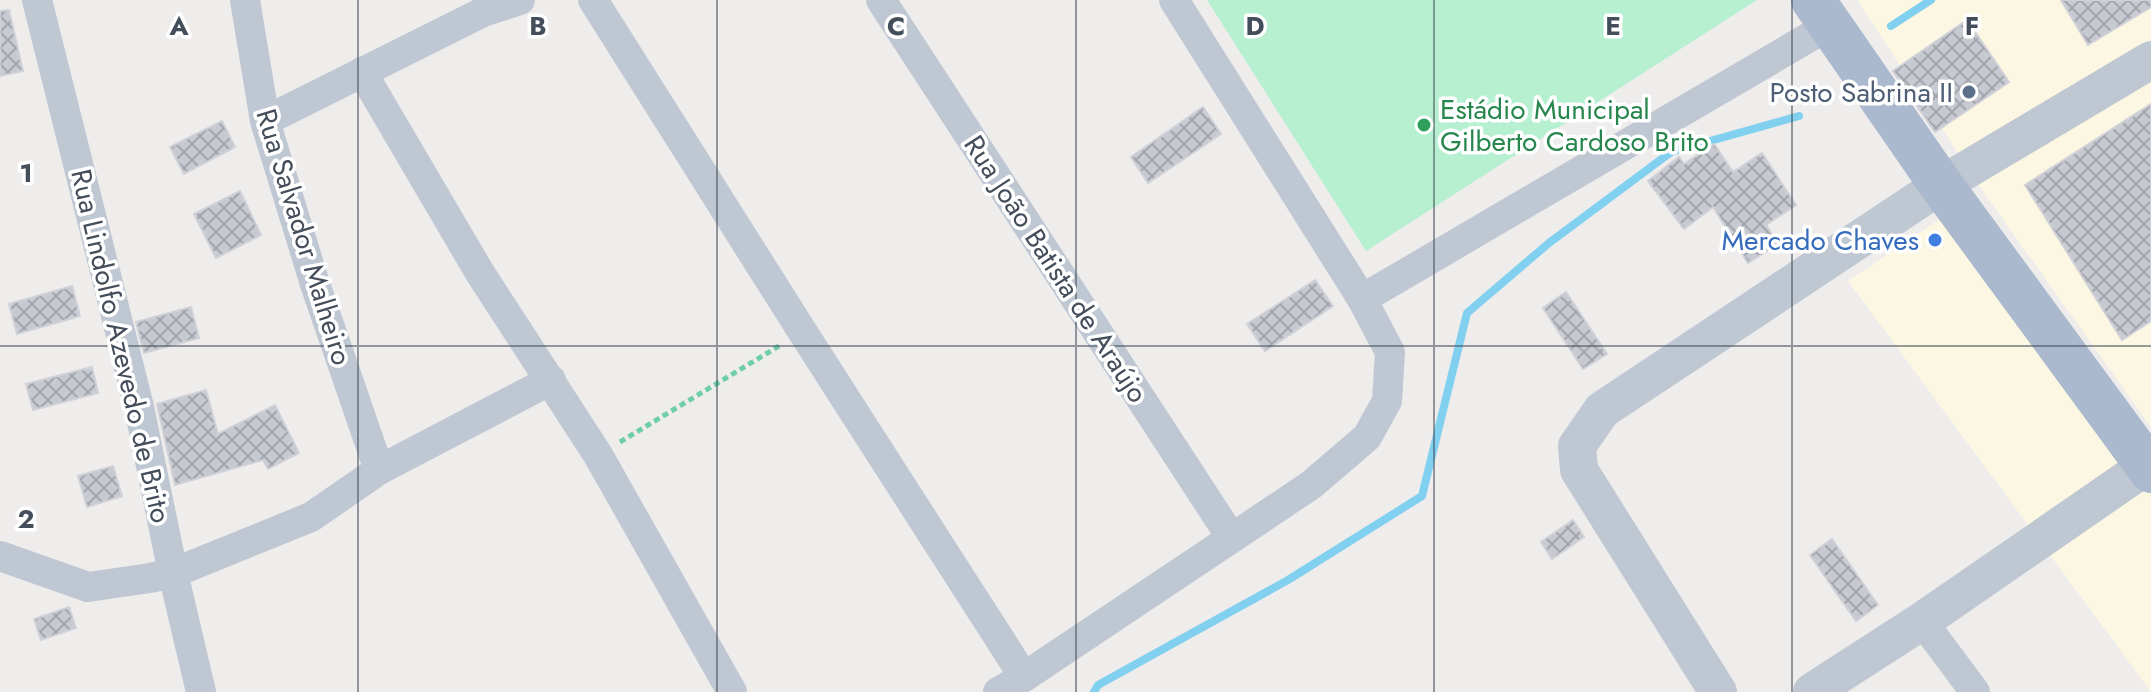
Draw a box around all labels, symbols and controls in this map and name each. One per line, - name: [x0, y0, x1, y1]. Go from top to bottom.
- text: A: [168, 7, 189, 45]
- text: B: [529, 7, 547, 45]
- text: C: [887, 7, 905, 45]
- text: D: [1245, 7, 1265, 45]
- text: E: [1605, 7, 1621, 45]
- text: F: [1965, 7, 1979, 45]
- place label: Posto Sabrina II: [1770, 72, 1953, 113]
- marker: Posto Sabrina II: [1960, 83, 1978, 101]
- place label: Estádio Municipal Gilberto Cardoso Brito: [1440, 89, 1709, 162]
- street label: Rua Salvador Malheiro: [246, 104, 362, 370]
- marker: Estádio Municipal Gilberto Cardoso Brito: [1415, 116, 1433, 134]
- street label: Rua João Batista de Araújo: [954, 127, 1158, 411]
- text: 1: [19, 154, 33, 192]
- street label: Rua Lindolfo Azevedo de Brito: [60, 165, 182, 527]
- place label: Mercado Chaves: [1721, 220, 1919, 261]
- marker: Mercado Chaves: [1926, 231, 1944, 249]
- text: 2: [17, 500, 35, 538]

